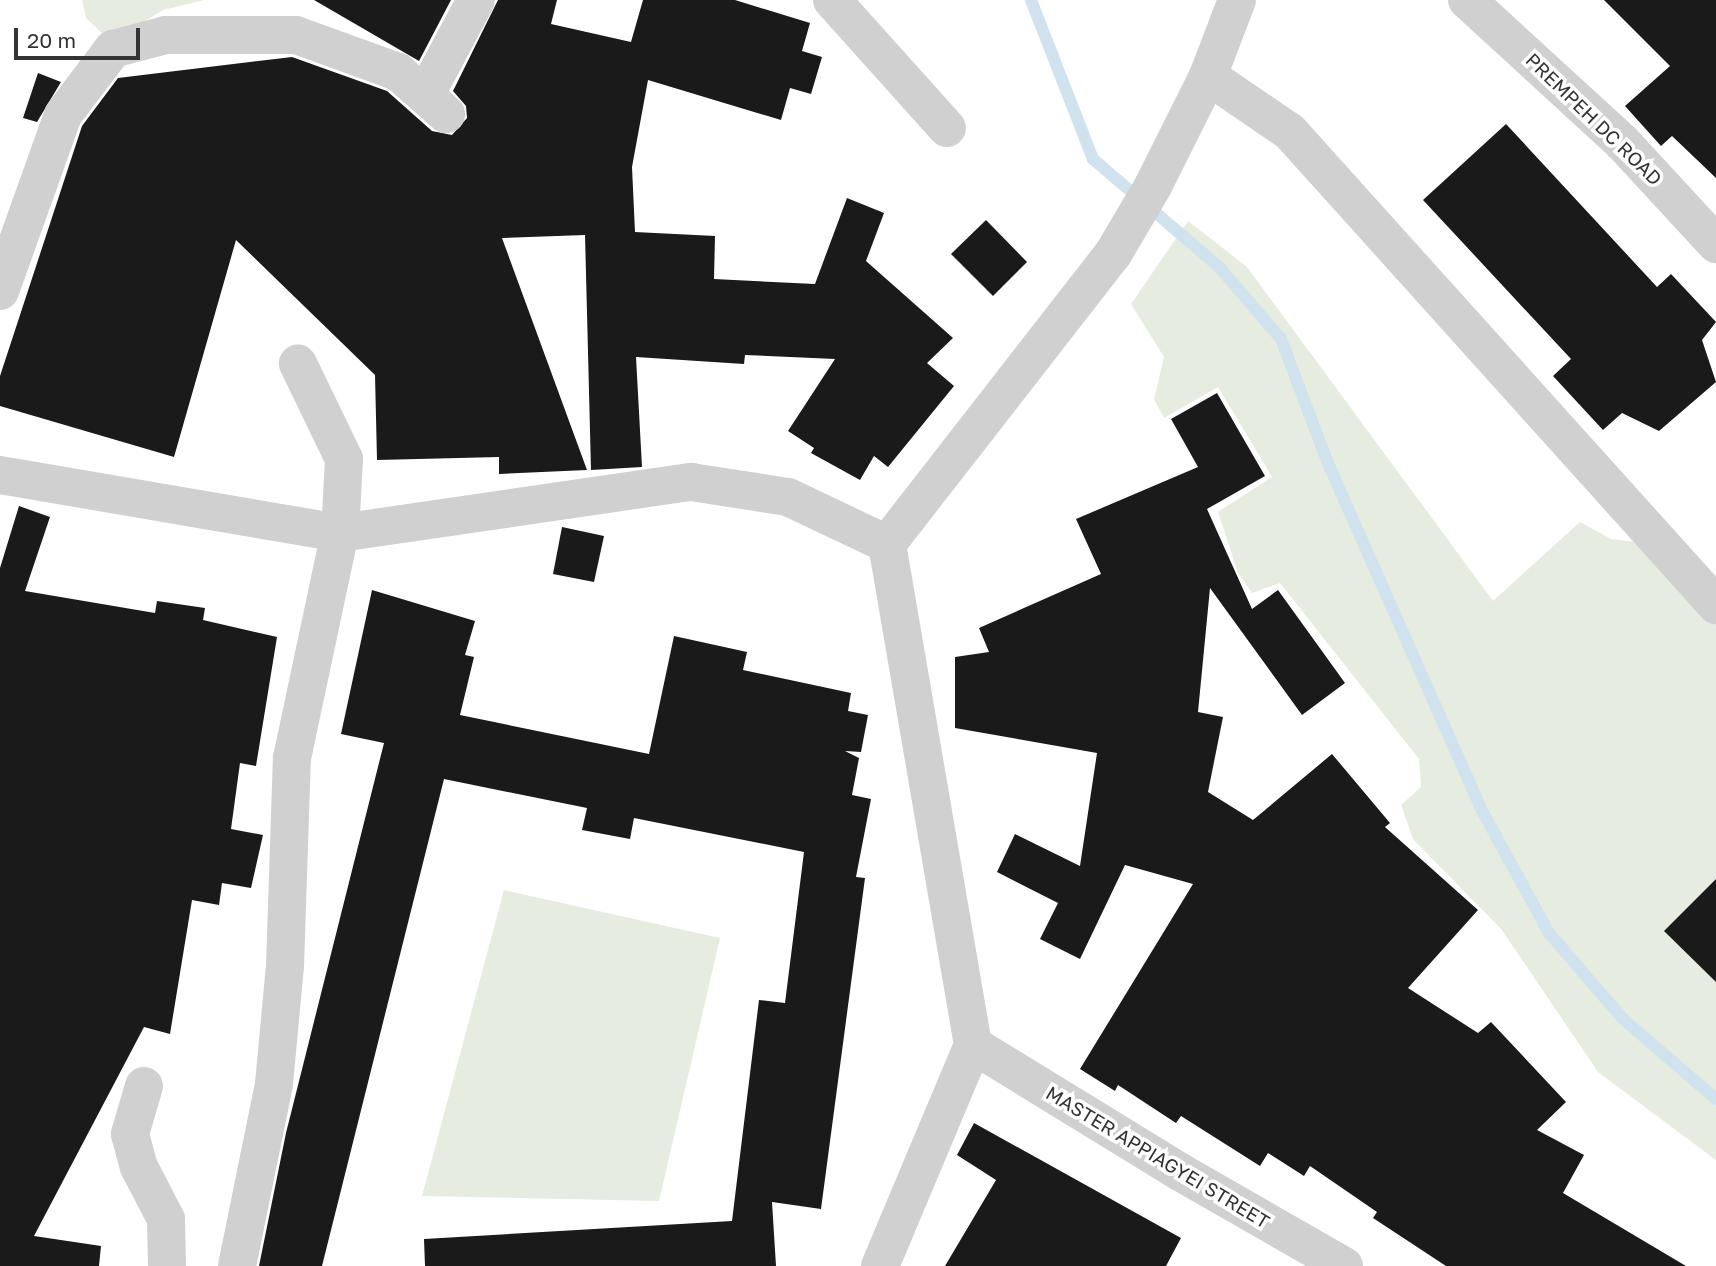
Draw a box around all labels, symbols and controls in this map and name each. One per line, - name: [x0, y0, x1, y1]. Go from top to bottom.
- scale bar: [18, 14, 144, 58]
- text: 20 m: [27, 27, 76, 53]
- street label: PREMPEH DC ROAD: [1521, 48, 1667, 190]
- street label: MASTER APPIAGYEI STREET: [1042, 1081, 1274, 1233]

